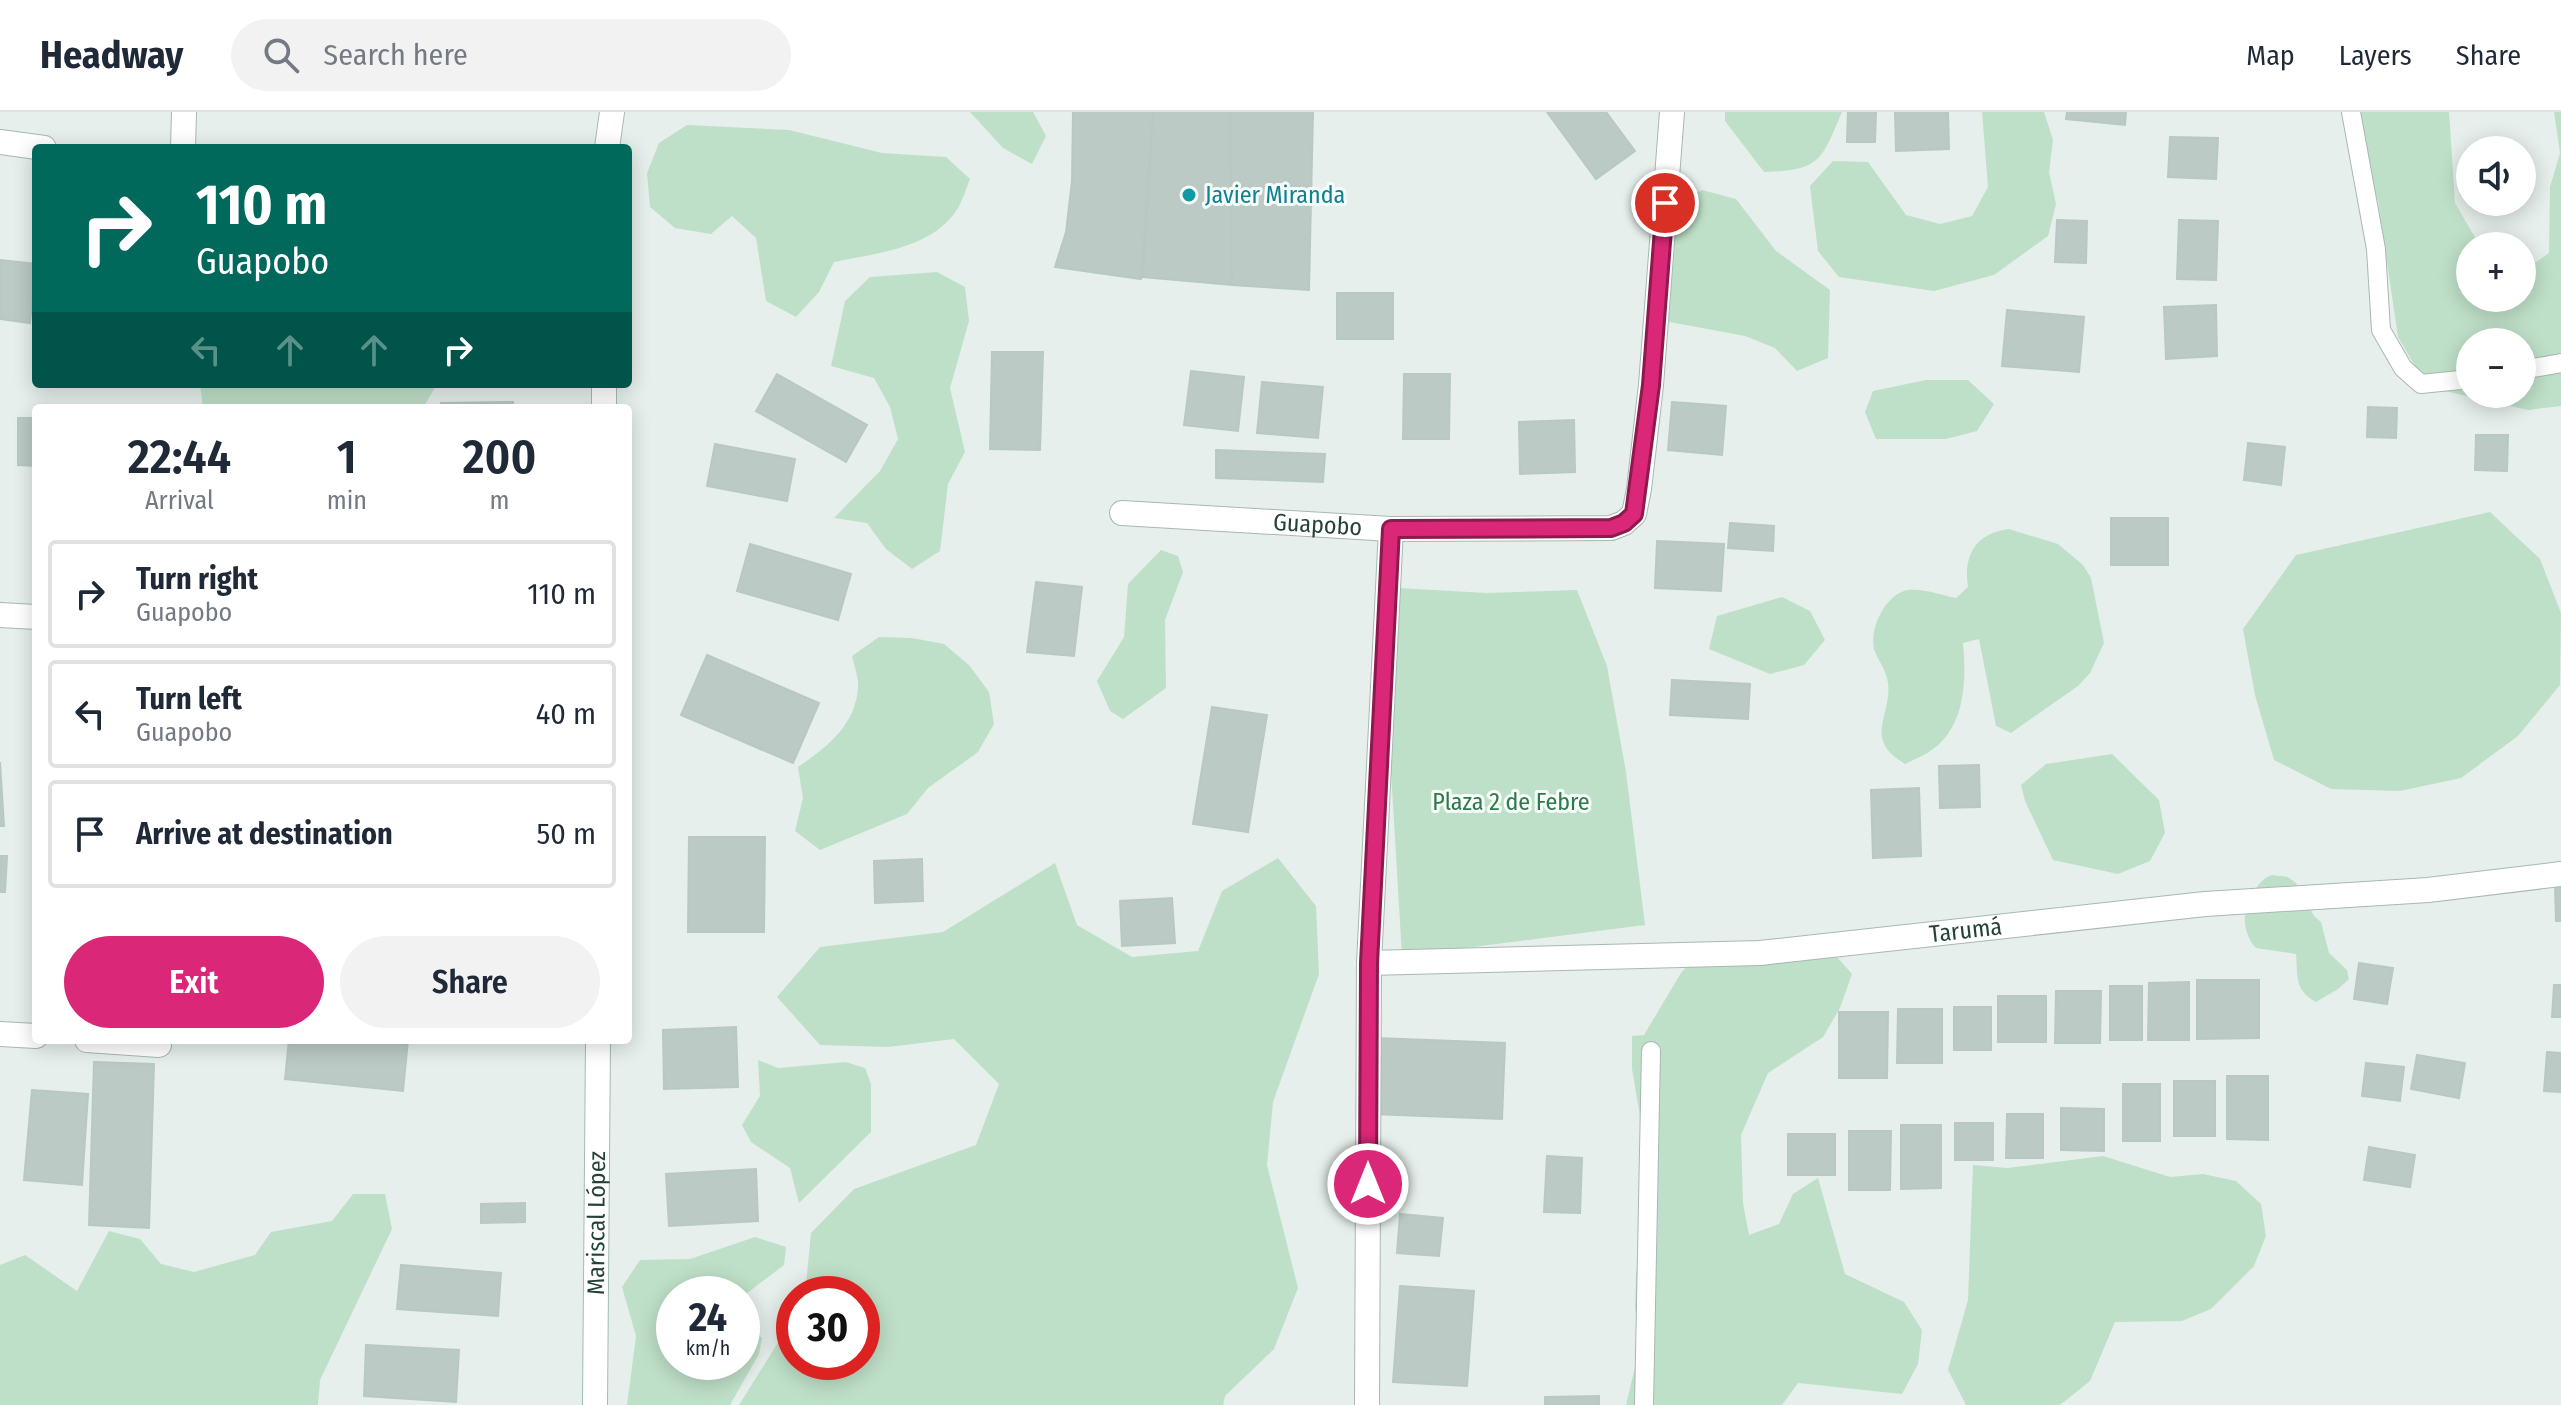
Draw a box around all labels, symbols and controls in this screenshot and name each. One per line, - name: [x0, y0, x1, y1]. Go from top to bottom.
- search box: [231, 19, 791, 91]
- text: Headway: [40, 32, 183, 78]
- icon: search: [259, 33, 303, 77]
- text: Search here: [323, 37, 468, 73]
- text: Map: [2246, 39, 2295, 72]
- text: Layers: [2339, 39, 2412, 72]
- text: Share: [2456, 39, 2521, 72]
- map controls: [2456, 136, 2536, 408]
- button: sound: [2456, 136, 2536, 216]
- pin: [1631, 169, 1699, 237]
- text: 110 m: [196, 172, 327, 239]
- icon: right: [64, 176, 168, 280]
- place label: Javier Miranda: [1205, 181, 1345, 209]
- icon: arrive: [1643, 181, 1687, 225]
- marker: Javier Miranda: [1180, 186, 1198, 204]
- button: +: [2456, 232, 2536, 312]
- text: Guapobo: [196, 240, 329, 284]
- icon: left: [184, 328, 228, 372]
- icon: ahead: [268, 328, 312, 372]
- icon: ahead: [352, 328, 396, 372]
- icon: right: [436, 328, 480, 372]
- button: −: [2456, 328, 2536, 408]
- text: 22:44: [128, 428, 231, 486]
- text: 1: [337, 428, 357, 486]
- text: 200: [463, 428, 536, 486]
- text: Arrival: [145, 485, 214, 516]
- text: min: [327, 485, 367, 516]
- text: m: [489, 485, 509, 516]
- street label: Guapobo: [1272, 508, 1363, 541]
- text: Turn right: [136, 561, 258, 597]
- icon: right: [68, 572, 112, 616]
- text: 110 m: [527, 576, 596, 612]
- text: Guapobo: [136, 597, 232, 628]
- text: Turn left: [136, 681, 242, 717]
- icon: left: [68, 692, 112, 736]
- text: 40 m: [536, 696, 596, 732]
- text: Guapobo: [136, 717, 232, 748]
- park label: Plaza 2 de Febre: [1432, 788, 1590, 816]
- icon: arrive: [68, 812, 112, 856]
- text: Arrive at destination: [136, 816, 393, 852]
- text: 50 m: [536, 816, 596, 852]
- street label: Tarumá: [1928, 912, 2003, 948]
- button: Exit: [64, 936, 324, 1028]
- button: Share: [340, 936, 600, 1028]
- position arrow: [1326, 1142, 1410, 1226]
- street label: Mariscal López: [582, 1151, 611, 1295]
- speed limit sign: 30: [776, 1276, 880, 1380]
- text: 24: [689, 1294, 727, 1342]
- text: km/h: [686, 1336, 730, 1360]

